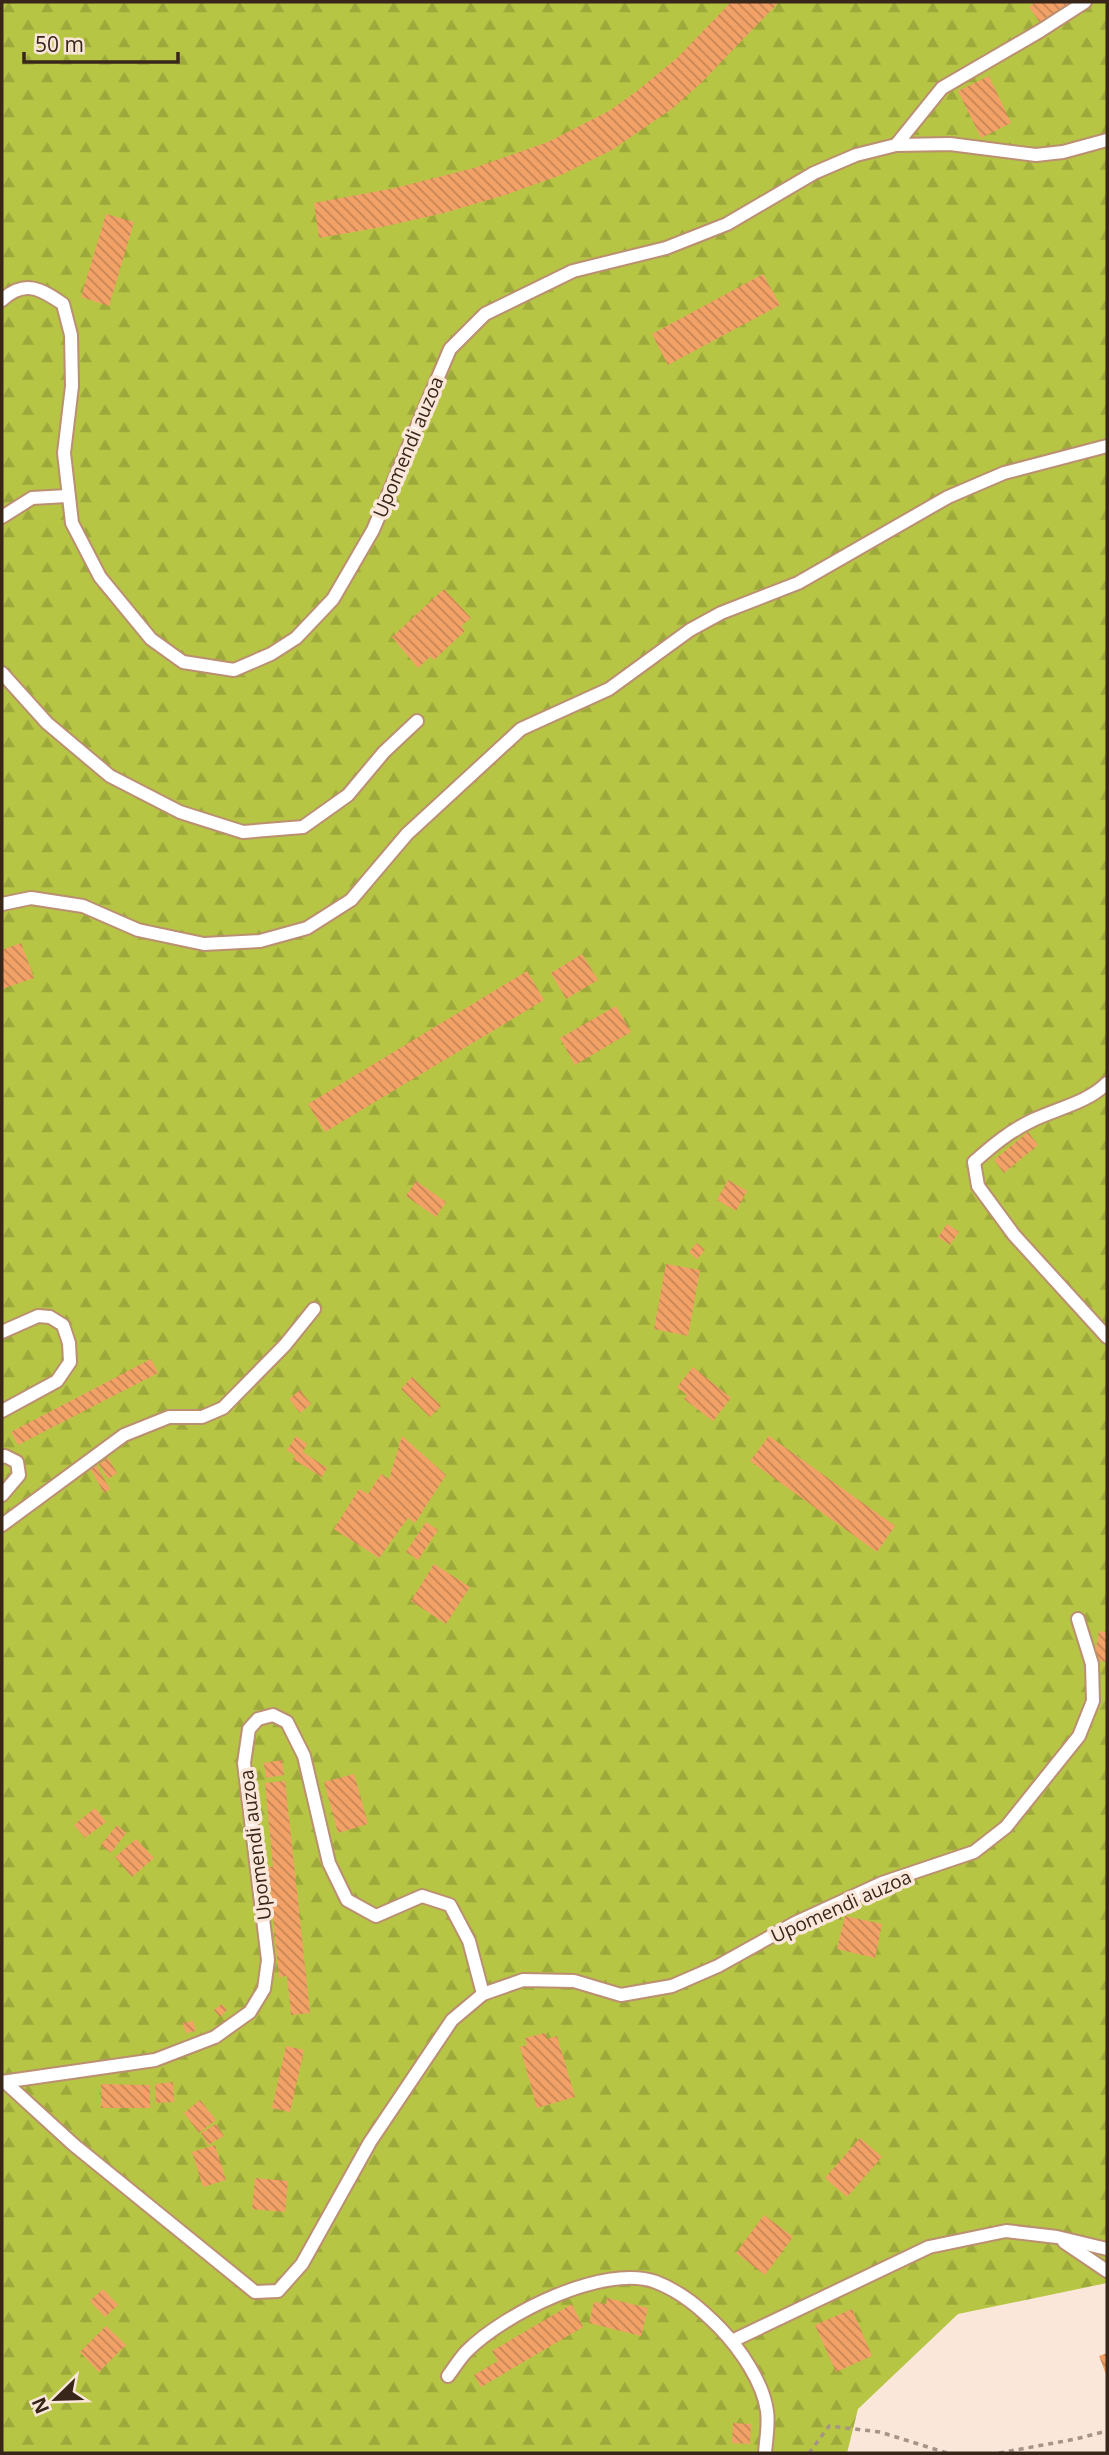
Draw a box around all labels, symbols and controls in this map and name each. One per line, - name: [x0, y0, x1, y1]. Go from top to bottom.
- scale bar: [24, 21, 178, 65]
- text: 50 m: [35, 30, 84, 58]
- street label: Upomendi auzoa: [366, 372, 450, 522]
- street label: Upomendi auzoa: [233, 1768, 277, 1922]
- street label: Upomendi auzoa: [767, 1863, 915, 1949]
- north arrow: [21, 2364, 91, 2434]
- text: N: [25, 2393, 55, 2418]

